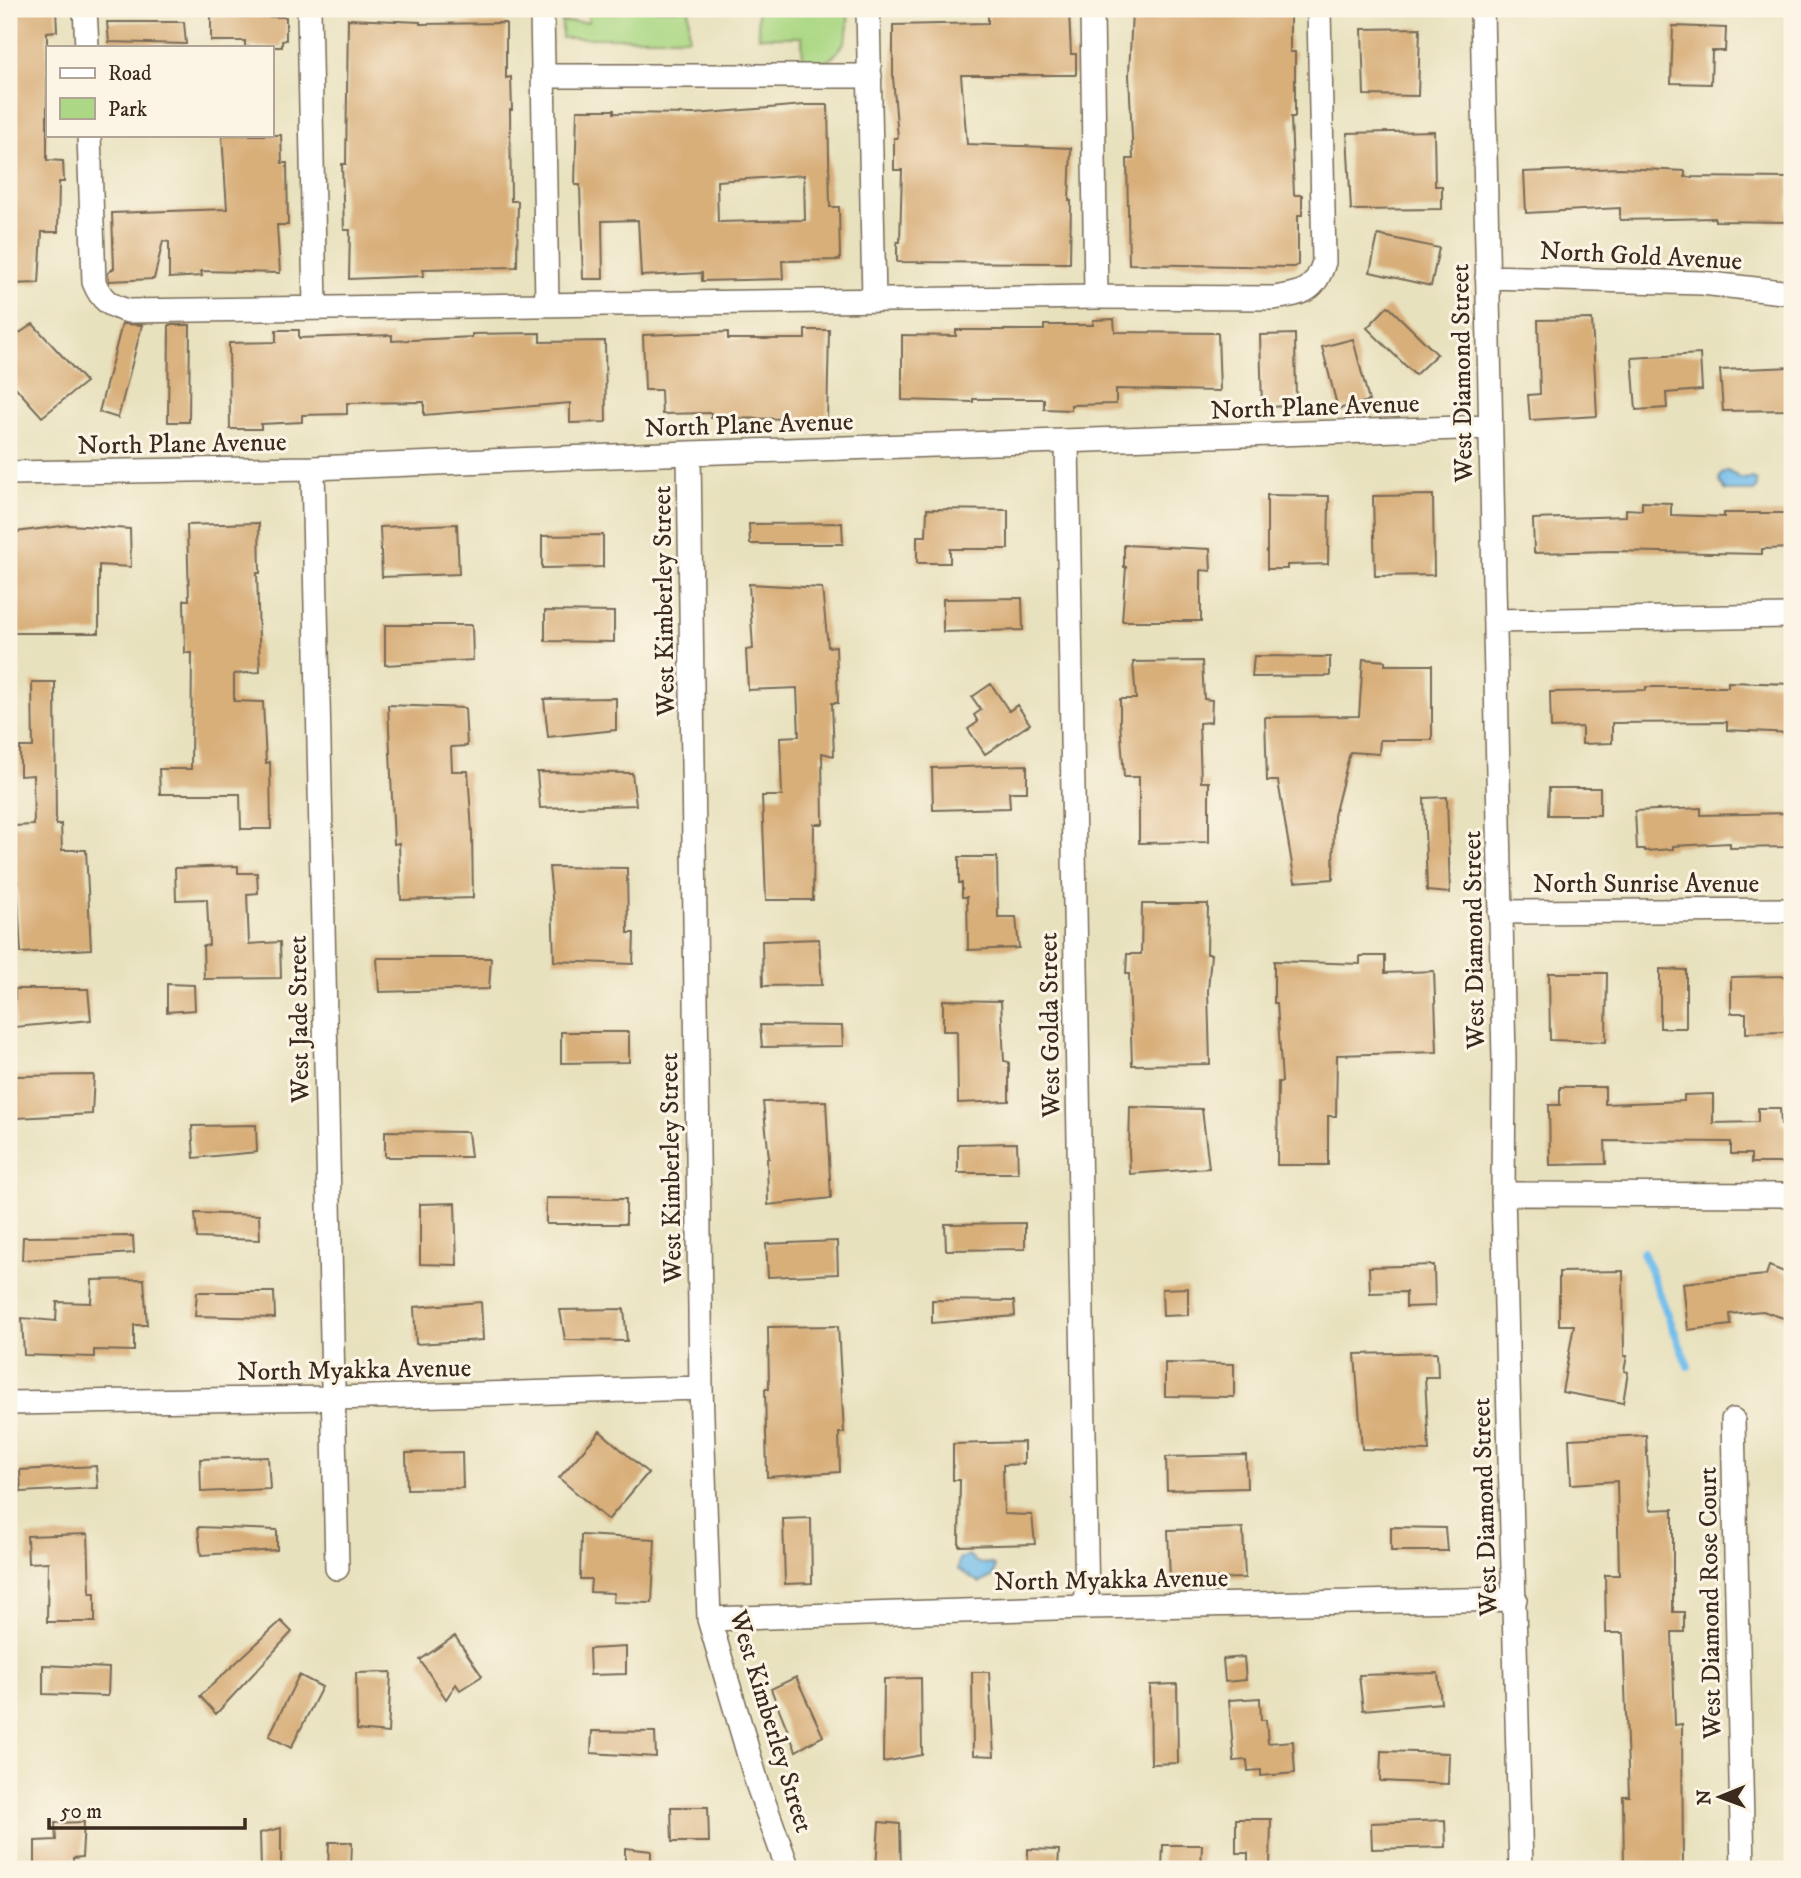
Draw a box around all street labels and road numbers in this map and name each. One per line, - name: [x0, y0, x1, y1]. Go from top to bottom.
- street label: North Gold Avenue: [1539, 235, 1743, 278]
- street label: West Diamond Street: [1444, 263, 1481, 484]
- street label: North Plane Avenue: [1210, 387, 1420, 428]
- street label: North Plane Avenue: [644, 405, 854, 446]
- street label: North Plane Avenue: [77, 426, 287, 463]
- street label: West Kimberley Street: [646, 485, 683, 718]
- street label: West Diamond Street: [1456, 830, 1493, 1051]
- street label: North Sunrise Avenue: [1533, 868, 1759, 901]
- street label: West Golda Street: [1032, 932, 1069, 1119]
- street label: West Jade Street: [282, 935, 317, 1104]
- street label: West Kimberley Street: [653, 1052, 690, 1285]
- street label: North Myakka Avenue: [236, 1352, 472, 1389]
- street label: West Diamond Street: [1465, 1397, 1506, 1618]
- street label: West Diamond Rose Court: [1692, 1466, 1729, 1741]
- street label: North Myakka Avenue: [993, 1562, 1229, 1599]
- street label: West Kimberley Street: [721, 1605, 820, 1837]

